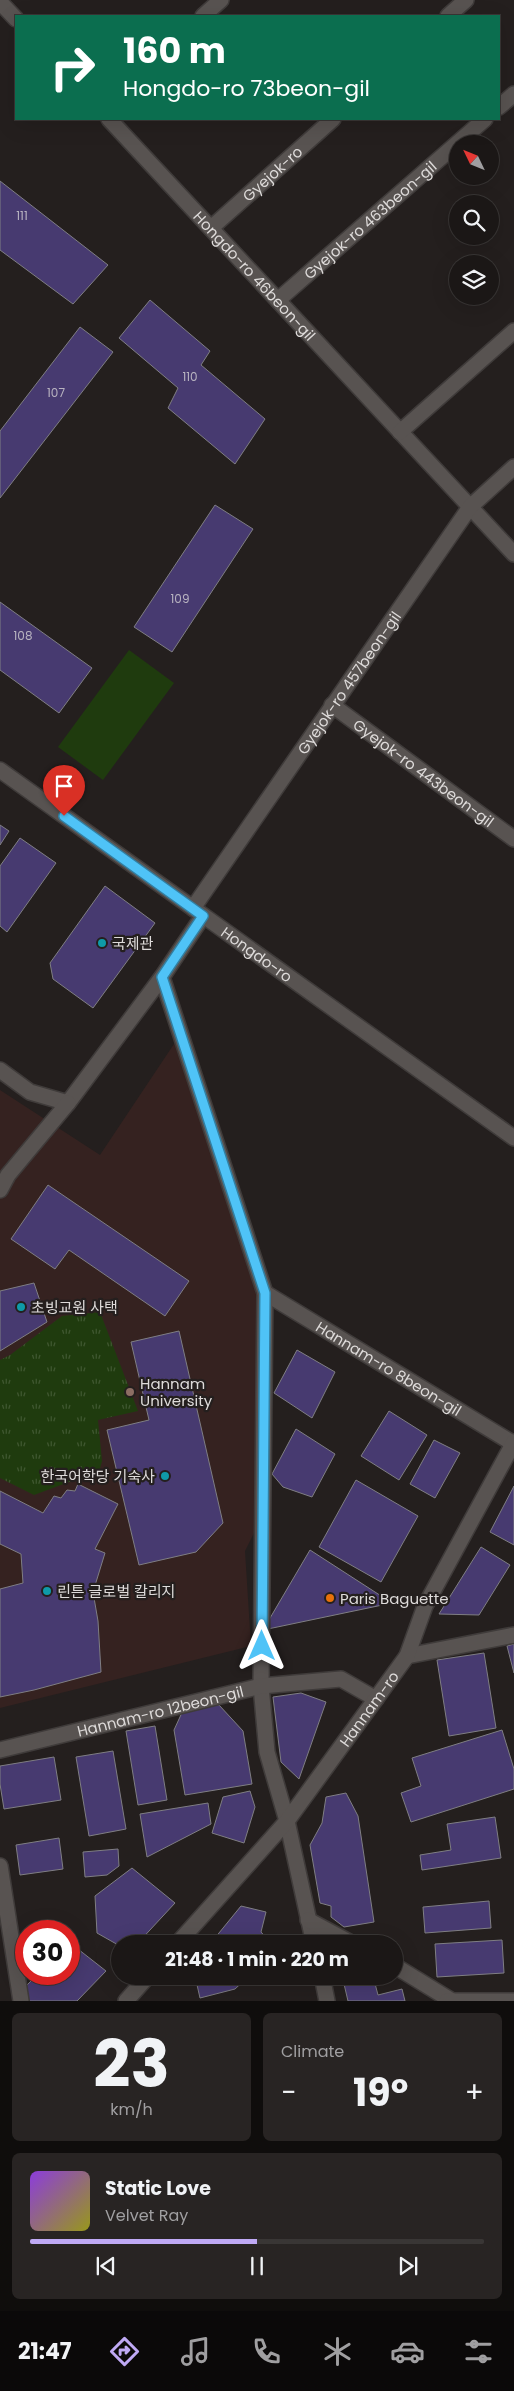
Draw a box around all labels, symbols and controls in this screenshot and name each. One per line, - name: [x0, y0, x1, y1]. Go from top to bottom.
- text: 160 m: [123, 26, 226, 75]
- icon: right: [40, 35, 105, 100]
- text: Hongdo-ro 73beon-gil: [123, 73, 370, 104]
- north arrow: [449, 135, 499, 185]
- map controls: [449, 135, 499, 305]
- street label: Gyejok-ro: [238, 141, 307, 206]
- street label: Gyejok-ro 463beon-gil: [299, 156, 441, 284]
- button: search: [449, 195, 499, 245]
- street label: Hongdo-ro 46beon-gil: [189, 206, 321, 345]
- house number: 111: [16, 207, 28, 224]
- button: layers: [449, 255, 499, 305]
- house number: 110: [182, 368, 198, 385]
- house number: 107: [47, 384, 65, 401]
- house number: 109: [171, 590, 189, 607]
- street label: Gyejok-ro 457beon-gil: [292, 607, 406, 758]
- house number: 108: [14, 627, 32, 644]
- street label: Gyejok-ro 443beon-gil: [349, 714, 499, 832]
- pin: [43, 765, 85, 816]
- icon: arrive: [50, 772, 78, 800]
- street label: Hongdo-ro: [217, 921, 297, 987]
- place label: 국제관: [112, 933, 154, 954]
- marker: 국제관: [96, 937, 108, 949]
- place label: 초빙교원 사택: [31, 1297, 118, 1318]
- marker: 초빙교원 사택: [15, 1301, 27, 1313]
- street label: Hannam-ro 8beon-gil: [312, 1316, 466, 1420]
- place label: Hannam University: [140, 1373, 213, 1411]
- marker: Hannam University: [124, 1386, 136, 1398]
- place label: 한국어학당 기숙사: [41, 1466, 155, 1487]
- marker: 한국어학당 기숙사: [159, 1470, 171, 1482]
- place label: 린튼 글로벌 칼리지: [57, 1581, 175, 1602]
- marker: 린튼 글로벌 칼리지: [41, 1585, 53, 1597]
- place label: Paris Baguette: [340, 1588, 449, 1609]
- marker: Paris Baguette: [324, 1592, 336, 1604]
- position arrow: [235, 1619, 287, 1671]
- street label: Hannam-ro: [334, 1667, 403, 1751]
- street label: Hannam-ro 12beon-gil: [75, 1680, 246, 1741]
- speed limit sign: 30: [15, 1920, 80, 1985]
- text: 21:48 · 1 min · 220 m: [165, 1946, 349, 1973]
- text: 23: [93, 2019, 170, 2110]
- text: Climate: [281, 2040, 344, 2063]
- text: 19°: [353, 2066, 408, 2119]
- text: −: [281, 2073, 296, 2112]
- text: +: [465, 2073, 484, 2112]
- text: km/h: [110, 2098, 153, 2121]
- text: Static Love: [105, 2175, 211, 2202]
- text: Velvet Ray: [105, 2204, 188, 2227]
- icon: previous: [92, 2252, 120, 2280]
- icon: pause: [243, 2252, 271, 2280]
- icon: next: [394, 2252, 422, 2280]
- icon: directions: [107, 2334, 142, 2369]
- icon: music: [178, 2334, 213, 2369]
- icon: phone: [249, 2334, 284, 2369]
- icon: climate: [320, 2334, 355, 2369]
- icon: car: [390, 2334, 425, 2369]
- icon: filters: [461, 2334, 496, 2369]
- text: 21:47: [18, 2336, 72, 2367]

